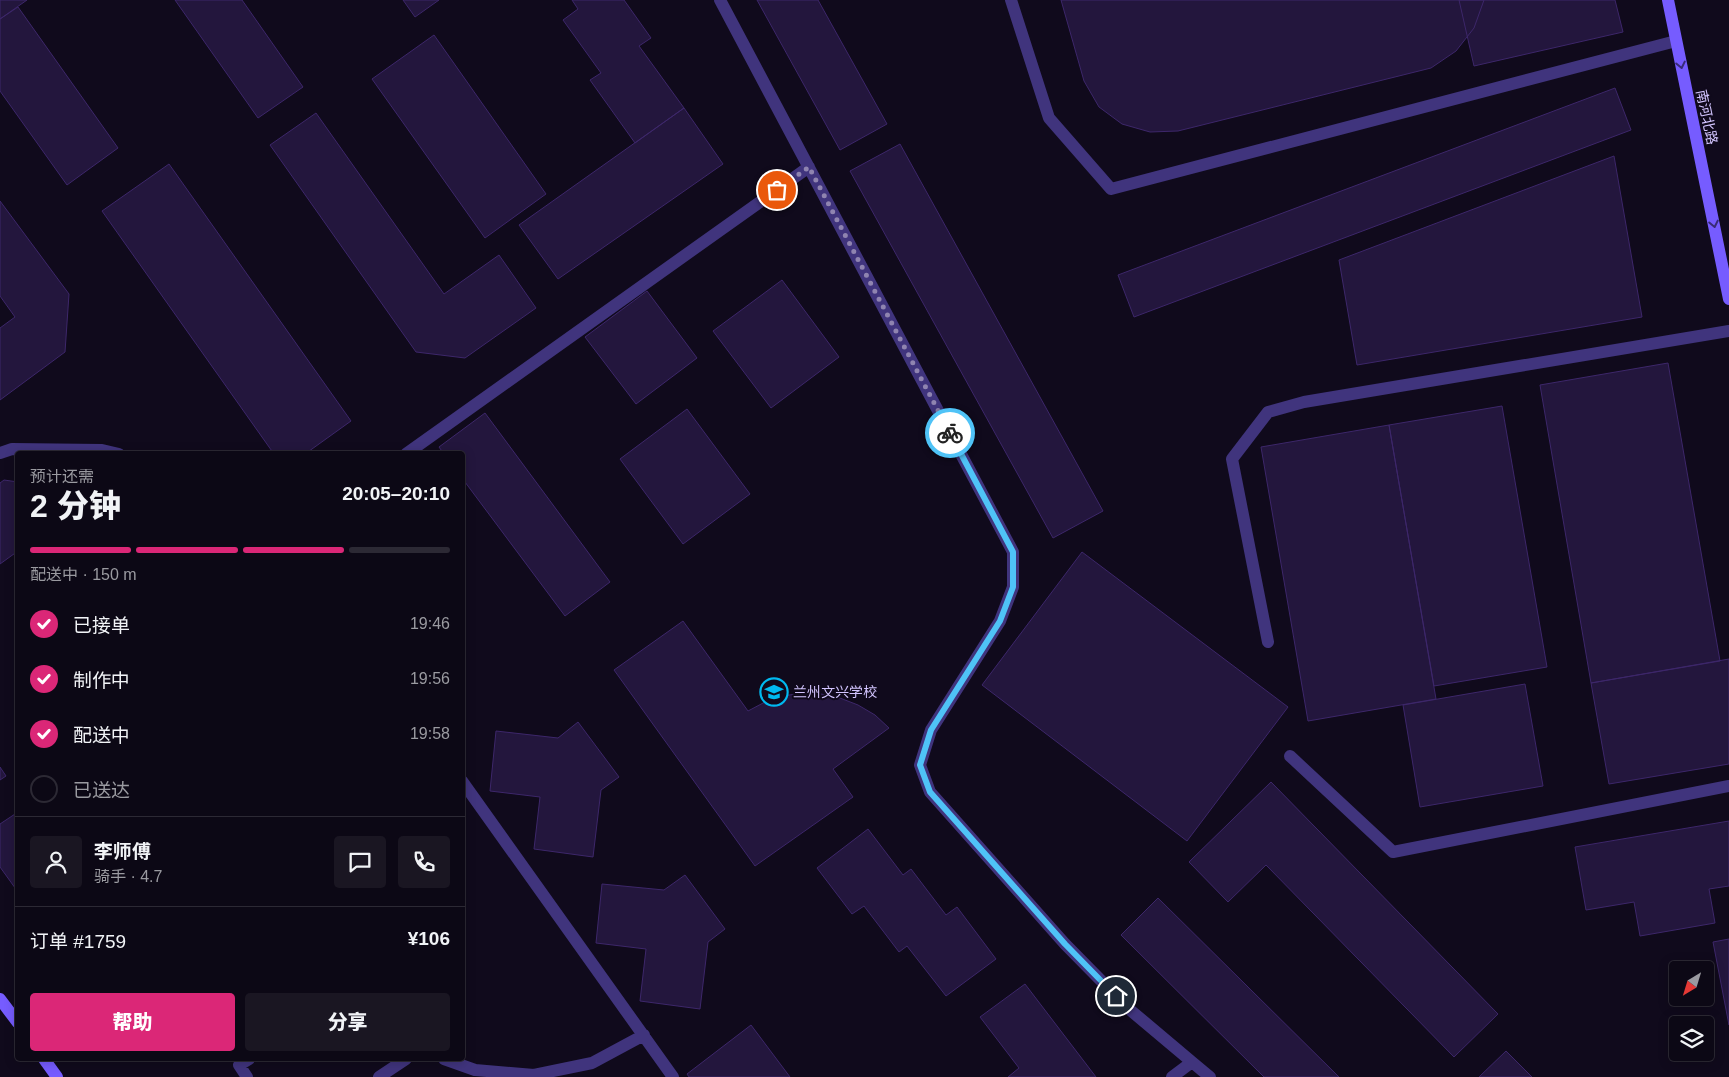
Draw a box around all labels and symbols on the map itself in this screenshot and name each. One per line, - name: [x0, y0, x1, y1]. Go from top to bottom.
- one-way arrow: [1676, 60, 1686, 69]
- street label: 南河北路: [1693, 88, 1721, 146]
- pin: [756, 169, 798, 211]
- one-way arrow: [1708, 220, 1718, 229]
- courier: [925, 408, 975, 458]
- school or university icon: 兰州文兴学校: [759, 677, 789, 707]
- place label: 兰州文兴学校: [793, 684, 877, 700]
- north arrow: [1669, 961, 1714, 1006]
- pin: [1095, 975, 1137, 1017]

